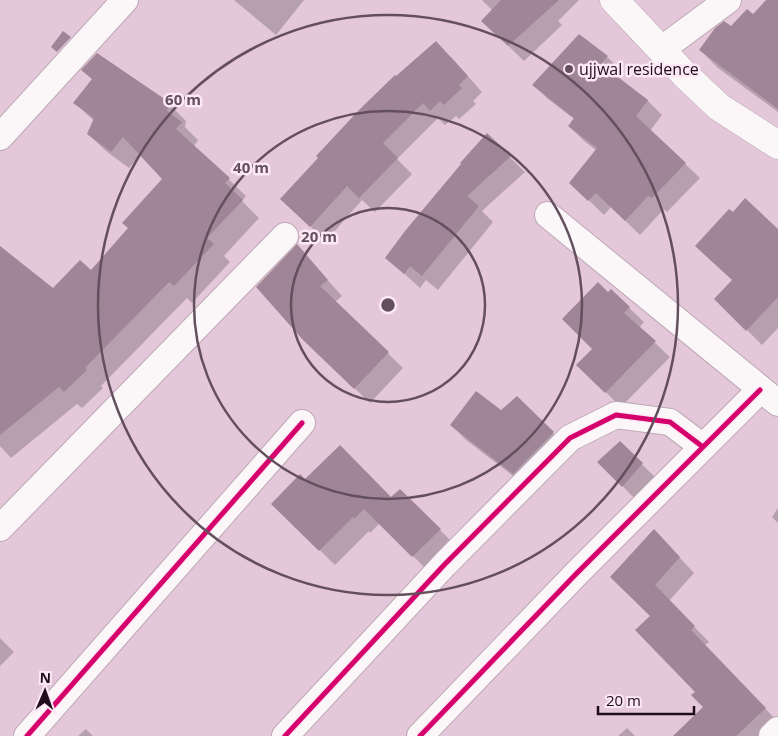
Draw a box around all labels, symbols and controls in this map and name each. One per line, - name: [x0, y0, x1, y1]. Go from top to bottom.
- place label: ujjwal residence: [579, 58, 699, 80]
- marker: ujjwal residence: [563, 63, 575, 75]
- text: 60 m: [165, 89, 201, 109]
- text: 40 m: [233, 157, 269, 177]
- text: 20 m: [301, 226, 337, 246]
- centre of rings: [379, 296, 397, 314]
- north arrow: [20, 666, 70, 716]
- text: N: [39, 668, 51, 687]
- scale bar: [598, 684, 694, 716]
- text: 20 m: [606, 690, 641, 710]

